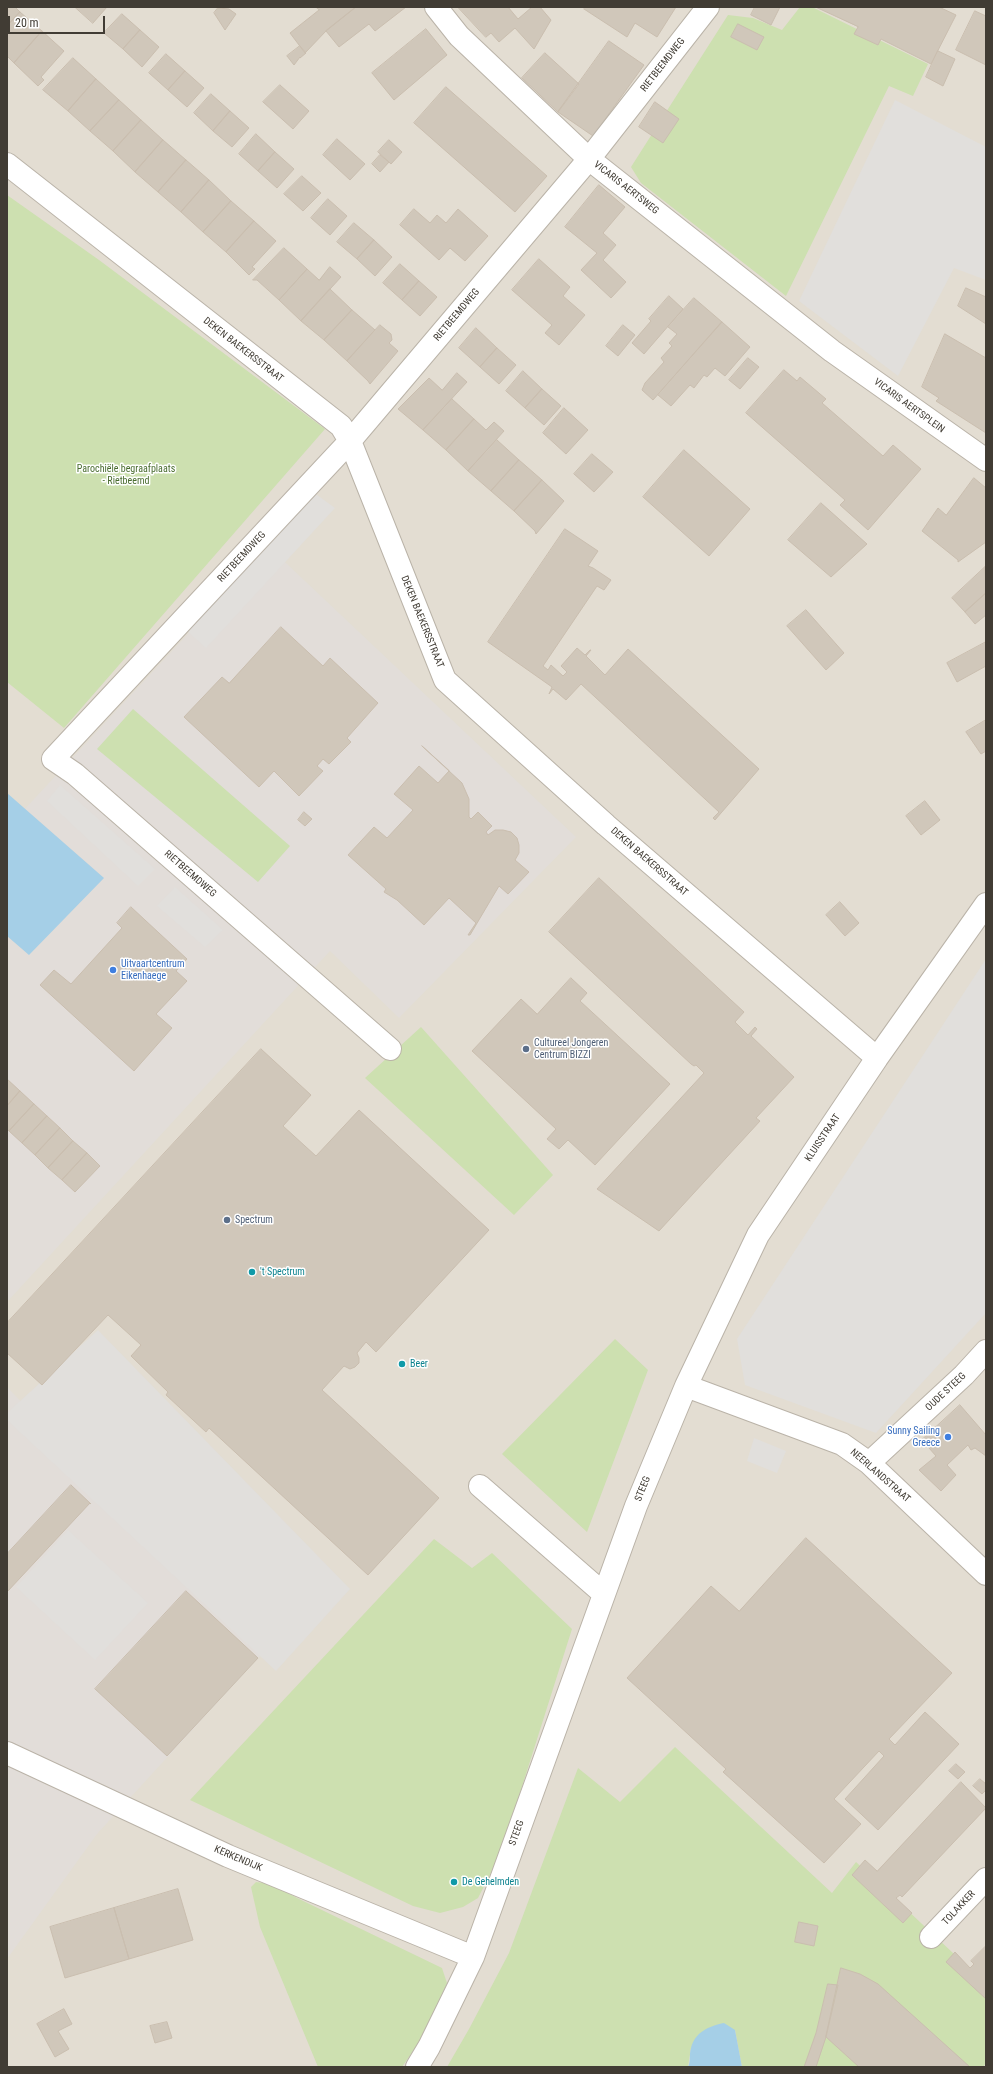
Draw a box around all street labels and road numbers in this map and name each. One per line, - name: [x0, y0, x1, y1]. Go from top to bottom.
- street label: RIETBEEMDWEG: [638, 36, 688, 94]
- street label: VICARIS AERTSWEG: [591, 159, 661, 217]
- street label: RIETBEEMDWEG: [431, 286, 483, 344]
- street label: DEKEN BAEKERSSTRAAT: [200, 315, 286, 385]
- street label: VICARIS AERTSPLEIN: [871, 376, 947, 436]
- street label: RIETBEEMDWEG: [215, 529, 269, 585]
- street label: DEKEN BAEKERSSTRAAT: [398, 574, 446, 670]
- street label: DEKEN BAEKERSSTRAAT: [608, 825, 690, 899]
- street label: RIETBEEMDWEG: [161, 848, 219, 900]
- street label: KLUISSTRAAT: [803, 1112, 843, 1164]
- street label: OUDE STEEG: [923, 1370, 969, 1414]
- street label: NEERLANDSTRAAT: [847, 1447, 913, 1505]
- street label: STEEG: [633, 1475, 653, 1503]
- street label: STEEG: [507, 1819, 527, 1847]
- street label: KERKENDIJK: [212, 1844, 264, 1874]
- street label: TOLAKKER: [940, 1888, 978, 1928]

